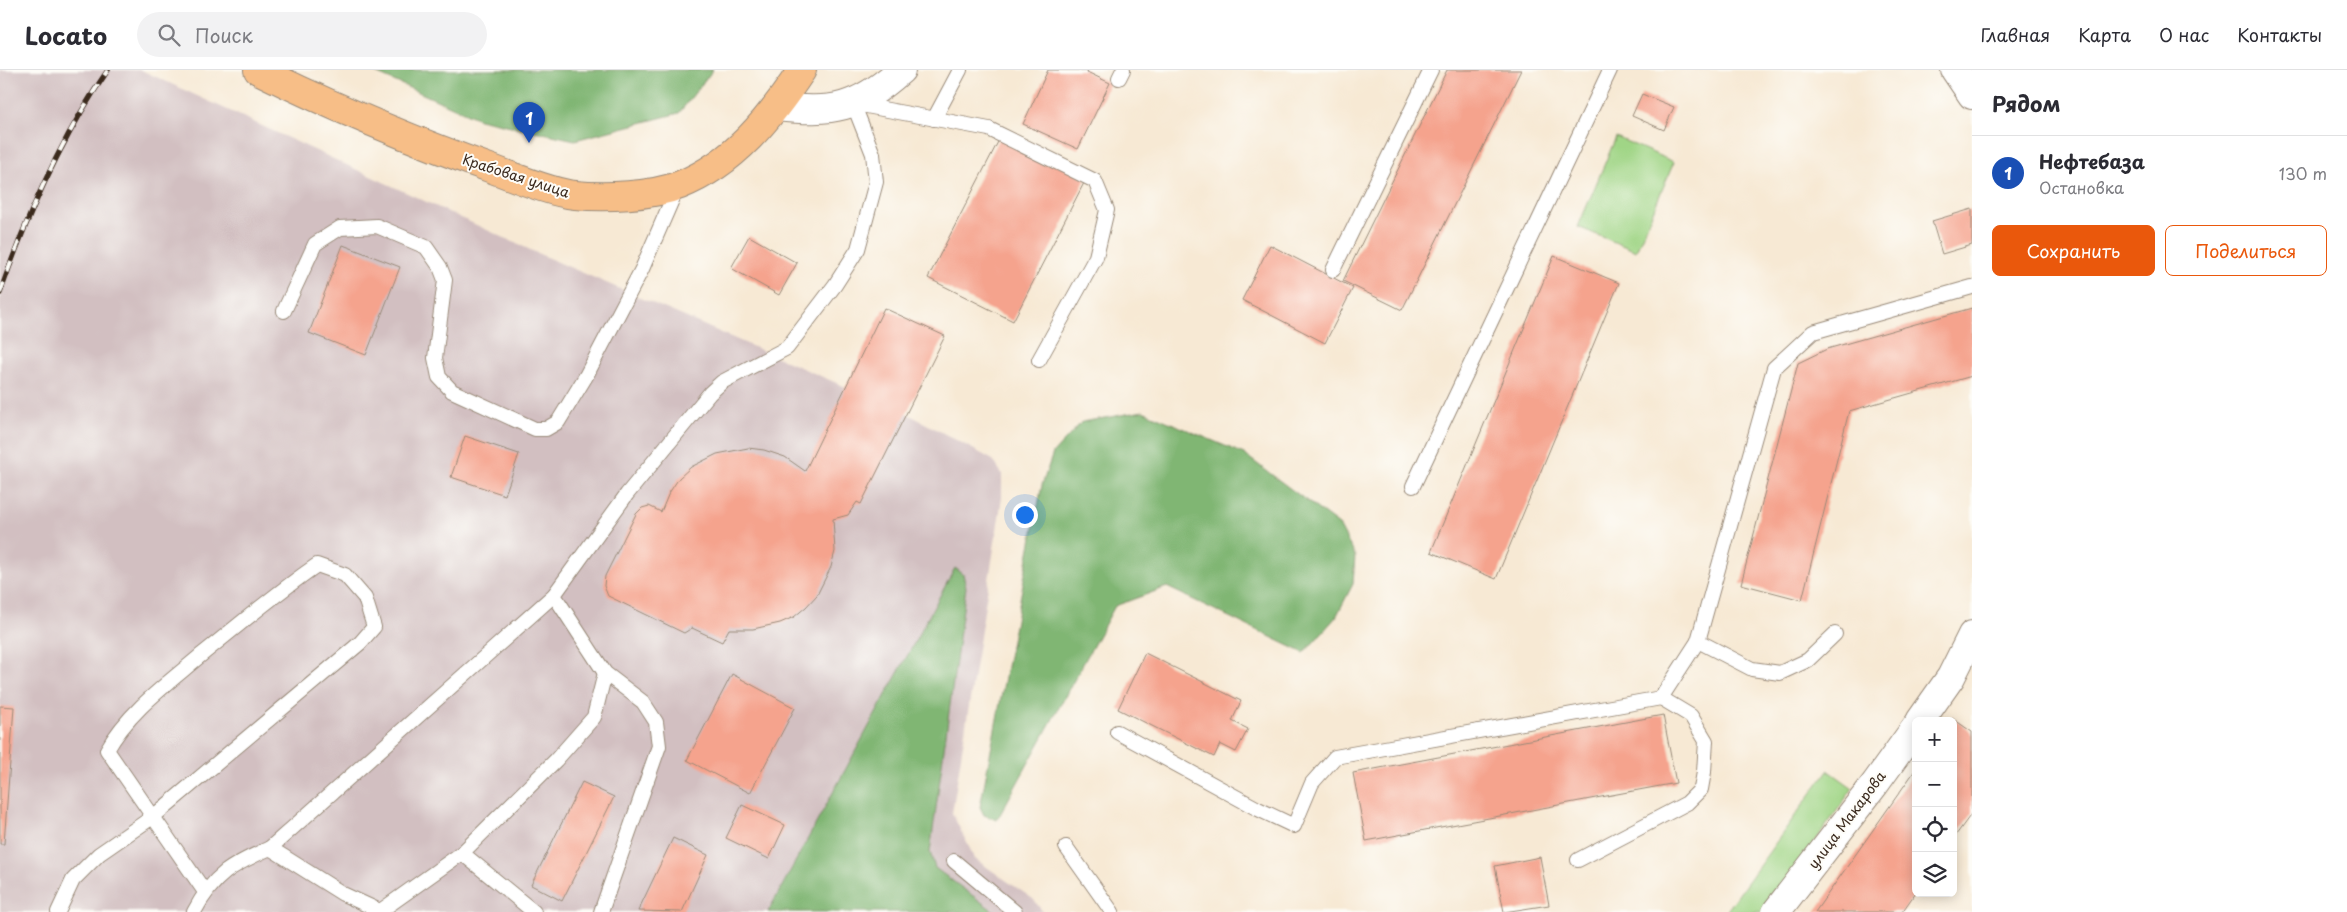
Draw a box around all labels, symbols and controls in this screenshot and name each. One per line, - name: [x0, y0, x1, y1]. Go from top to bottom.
- search box: [137, 12, 487, 57]
- text: Locato: [25, 17, 107, 53]
- icon: search: [155, 21, 183, 49]
- text: Поиск: [195, 21, 253, 49]
- text: Главная: [1981, 21, 2050, 48]
- text: Карта: [2078, 21, 2131, 48]
- text: О нас: [2159, 21, 2209, 48]
- text: Контакты: [2237, 21, 2322, 48]
- text: Рядом: [1992, 87, 2060, 119]
- pin: 1: [513, 102, 545, 143]
- text: Нефтебаза: [2039, 147, 2145, 175]
- street label: Крабовая улица: [460, 148, 572, 203]
- text: 1: [2004, 161, 2012, 185]
- text: 130 m: [2279, 161, 2327, 185]
- text: Остановка: [2039, 175, 2124, 199]
- button: Сохранить: [1992, 225, 2155, 276]
- button: Поделиться: [2165, 225, 2327, 276]
- your location: [1012, 502, 1038, 528]
- map controls: [1912, 717, 1957, 897]
- button: +: [1912, 717, 1957, 762]
- button: −: [1912, 762, 1957, 807]
- street label: улица Макарова: [1803, 766, 1891, 873]
- button: locate: [1912, 807, 1957, 852]
- button: layers: [1912, 852, 1957, 897]

